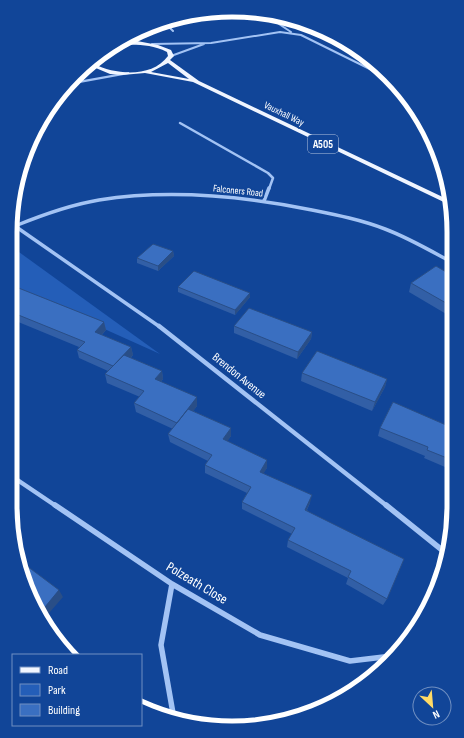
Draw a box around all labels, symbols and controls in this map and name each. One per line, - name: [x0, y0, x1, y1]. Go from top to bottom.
- street label: Vauxhall Way: [262, 99, 306, 129]
- road number: A505: [308, 135, 338, 153]
- street label: Falconers Road: [212, 182, 264, 200]
- street label: Brendon Avenue: [209, 350, 269, 402]
- street label: Polzeath Close: [163, 558, 231, 608]
- legend: [12, 654, 142, 726]
- text: Road: [48, 663, 68, 678]
- text: Park: [48, 683, 66, 698]
- north arrow: [412, 686, 452, 726]
- text: Building: [48, 703, 80, 718]
- text: N: [431, 707, 442, 722]

